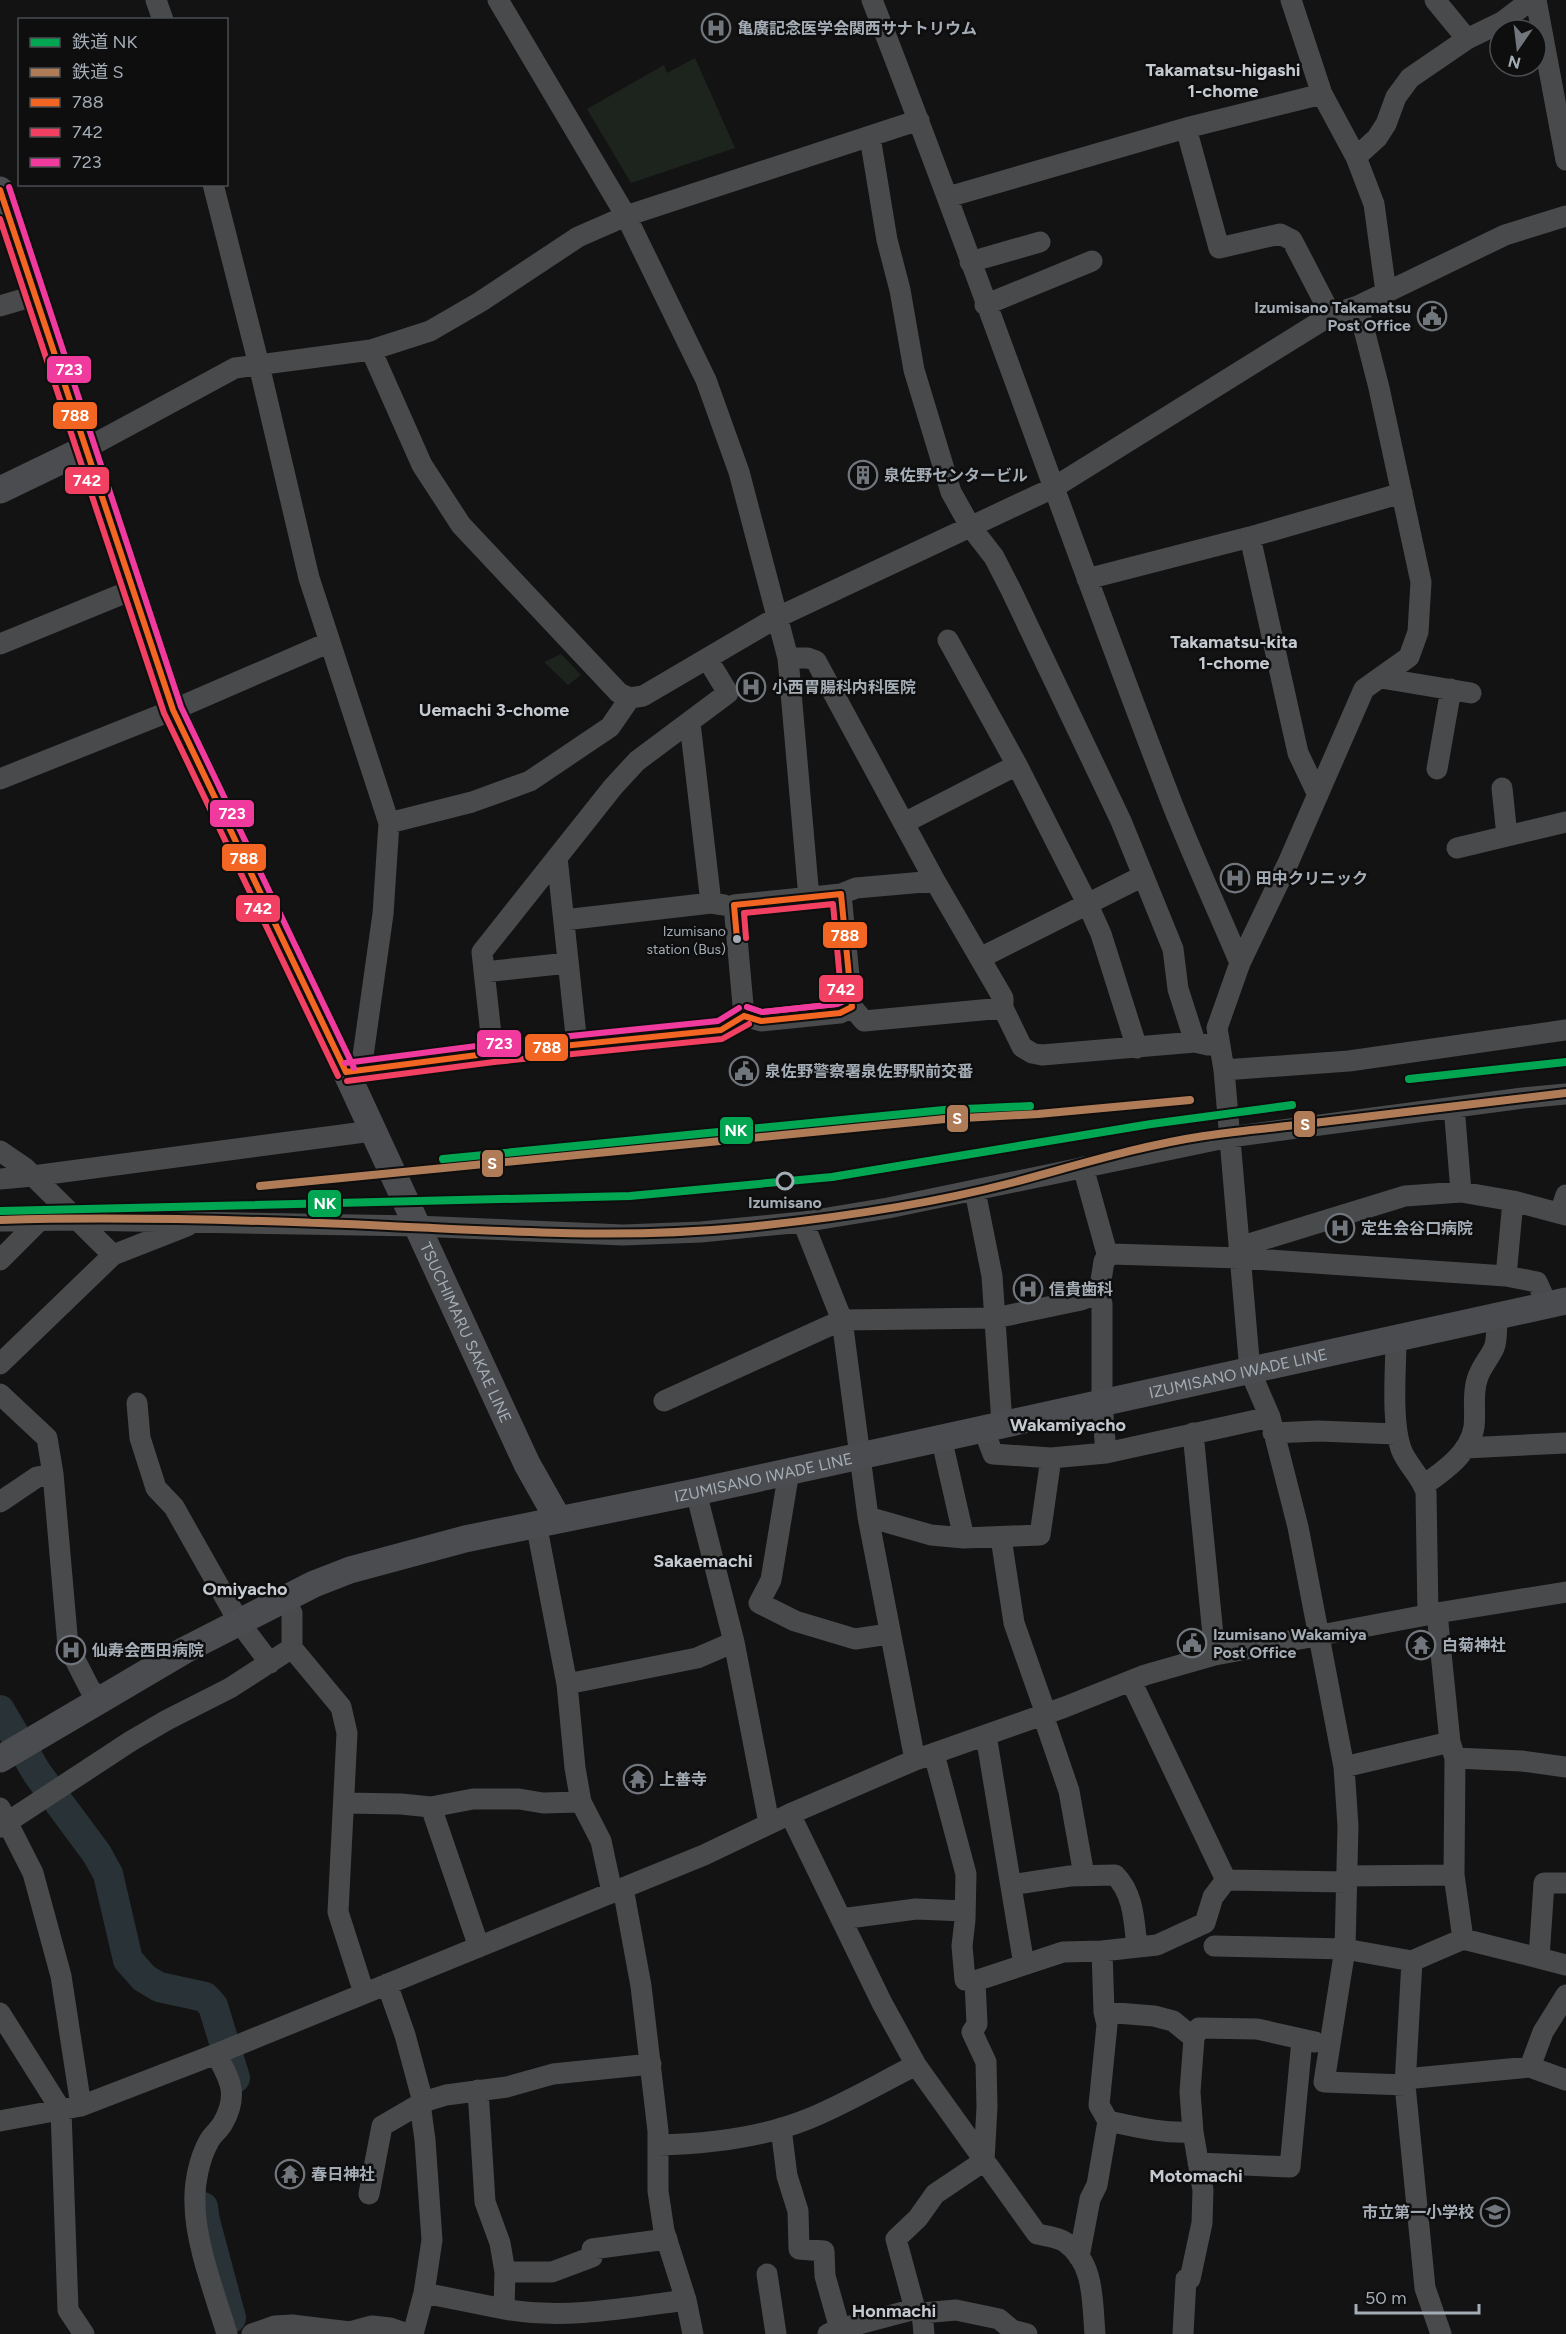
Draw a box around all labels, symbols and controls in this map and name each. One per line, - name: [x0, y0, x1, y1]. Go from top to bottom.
- hospital icon: 亀廣記念医学会関西サナトリウム: [700, 12, 732, 44]
- legend: [18, 18, 228, 186]
- north arrow: [1488, 18, 1548, 78]
- place label: 亀廣記念医学会関西サナトリウム: [737, 19, 977, 38]
- text: 鉄道 NK: [72, 31, 137, 53]
- text: N: [1506, 51, 1523, 73]
- district label: Takamatsu-higashi 1-chome: [1146, 59, 1300, 102]
- text: 鉄道 S: [72, 61, 124, 83]
- text: 788: [72, 91, 104, 113]
- text: 742: [72, 121, 103, 143]
- text: 723: [72, 151, 102, 173]
- place label: Izumisano Takamatsu Post Office: [1254, 298, 1411, 335]
- public building icon: Izumisano Takamatsu Post Office: [1416, 300, 1448, 332]
- line badge: 723: [46, 355, 92, 384]
- text: 723: [55, 360, 83, 379]
- line badge: 788: [52, 401, 98, 430]
- text: 788: [61, 406, 89, 425]
- building icon: 泉佐野センタービル: [847, 459, 879, 491]
- line badge: 742: [64, 466, 110, 495]
- place label: 泉佐野センタービル: [884, 466, 1028, 485]
- text: 742: [73, 471, 101, 490]
- district label: Takamatsu-kita 1-chome: [1170, 631, 1298, 674]
- hospital icon: 小西胃腸科内科医院: [735, 671, 767, 703]
- place label: 小西胃腸科内科医院: [772, 678, 916, 697]
- district label: Uemachi 3-chome: [419, 699, 569, 721]
- line badge: 723: [209, 799, 255, 828]
- text: 723: [218, 804, 246, 823]
- line badge: 788: [221, 843, 267, 872]
- text: 788: [230, 849, 258, 868]
- hospital icon: 田中クリニック: [1219, 862, 1251, 894]
- place label: 田中クリニック: [1256, 869, 1368, 888]
- line badge: 742: [235, 894, 281, 923]
- text: 742: [244, 899, 272, 918]
- line badge: 788: [822, 921, 868, 949]
- place label: Izumisano station (Bus): [646, 923, 726, 958]
- text: 788: [831, 926, 859, 945]
- marker: Izumisano station (Bus): [731, 933, 743, 945]
- line badge: 742: [818, 974, 864, 1003]
- text: 742: [827, 980, 855, 999]
- line badge: 723: [476, 1029, 522, 1058]
- line badge: 788: [524, 1033, 569, 1062]
- text: 723: [485, 1034, 513, 1053]
- text: 788: [533, 1038, 561, 1057]
- public building icon: 泉佐野警察署泉佐野駅前交番: [728, 1055, 760, 1087]
- place label: 泉佐野警察署泉佐野駅前交番: [765, 1062, 973, 1081]
- line badge: S: [946, 1104, 969, 1133]
- text: S: [952, 1109, 962, 1128]
- line badge: S: [1293, 1110, 1316, 1138]
- text: S: [1300, 1115, 1310, 1134]
- line badge: NK: [719, 1116, 754, 1145]
- text: NK: [724, 1121, 748, 1140]
- line badge: S: [481, 1149, 504, 1178]
- text: S: [487, 1154, 497, 1173]
- marker: Izumisano: [776, 1172, 794, 1190]
- line badge: NK: [307, 1189, 342, 1218]
- place label: Izumisano: [748, 1193, 822, 1212]
- text: NK: [313, 1194, 337, 1213]
- hospital icon: 定生会谷口病院: [1324, 1212, 1356, 1244]
- place label: 定生会谷口病院: [1361, 1219, 1473, 1238]
- street label: TSUCHIMARU SAKAE LINE: [416, 1239, 516, 1426]
- hospital icon: 信貴歯科: [1012, 1273, 1044, 1305]
- place label: 信貴歯科: [1048, 1280, 1113, 1299]
- street label: IZUMISANO IWADE LINE: [1147, 1344, 1329, 1402]
- district label: Wakamiyacho: [1010, 1414, 1126, 1436]
- street label: IZUMISANO IWADE LINE: [672, 1448, 854, 1506]
- district label: Sakaemachi: [653, 1550, 753, 1572]
- district label: Omiyacho: [203, 1578, 287, 1600]
- place label: Izumisano Wakamiya Post Office: [1213, 1625, 1367, 1662]
- public building icon: Izumisano Wakamiya Post Office: [1176, 1627, 1208, 1659]
- temple icon: 白菊神社: [1405, 1629, 1437, 1661]
- hospital icon: 仙寿会西田病院: [55, 1634, 87, 1666]
- place label: 白菊神社: [1442, 1636, 1506, 1655]
- place label: 仙寿会西田病院: [91, 1641, 204, 1660]
- temple icon: 上善寺: [622, 1763, 654, 1795]
- place label: 上善寺: [659, 1770, 707, 1789]
- temple icon: 春日神社: [274, 2158, 306, 2190]
- place label: 春日神社: [311, 2165, 375, 2184]
- district label: Motomachi: [1149, 2165, 1243, 2187]
- school or university icon: 市立第一小学校: [1479, 2196, 1511, 2228]
- place label: 市立第一小学校: [1362, 2203, 1474, 2222]
- scale bar: [1356, 2277, 1479, 2315]
- text: 50 m: [1365, 2287, 1407, 2309]
- district label: Honmachi: [852, 2300, 936, 2322]

